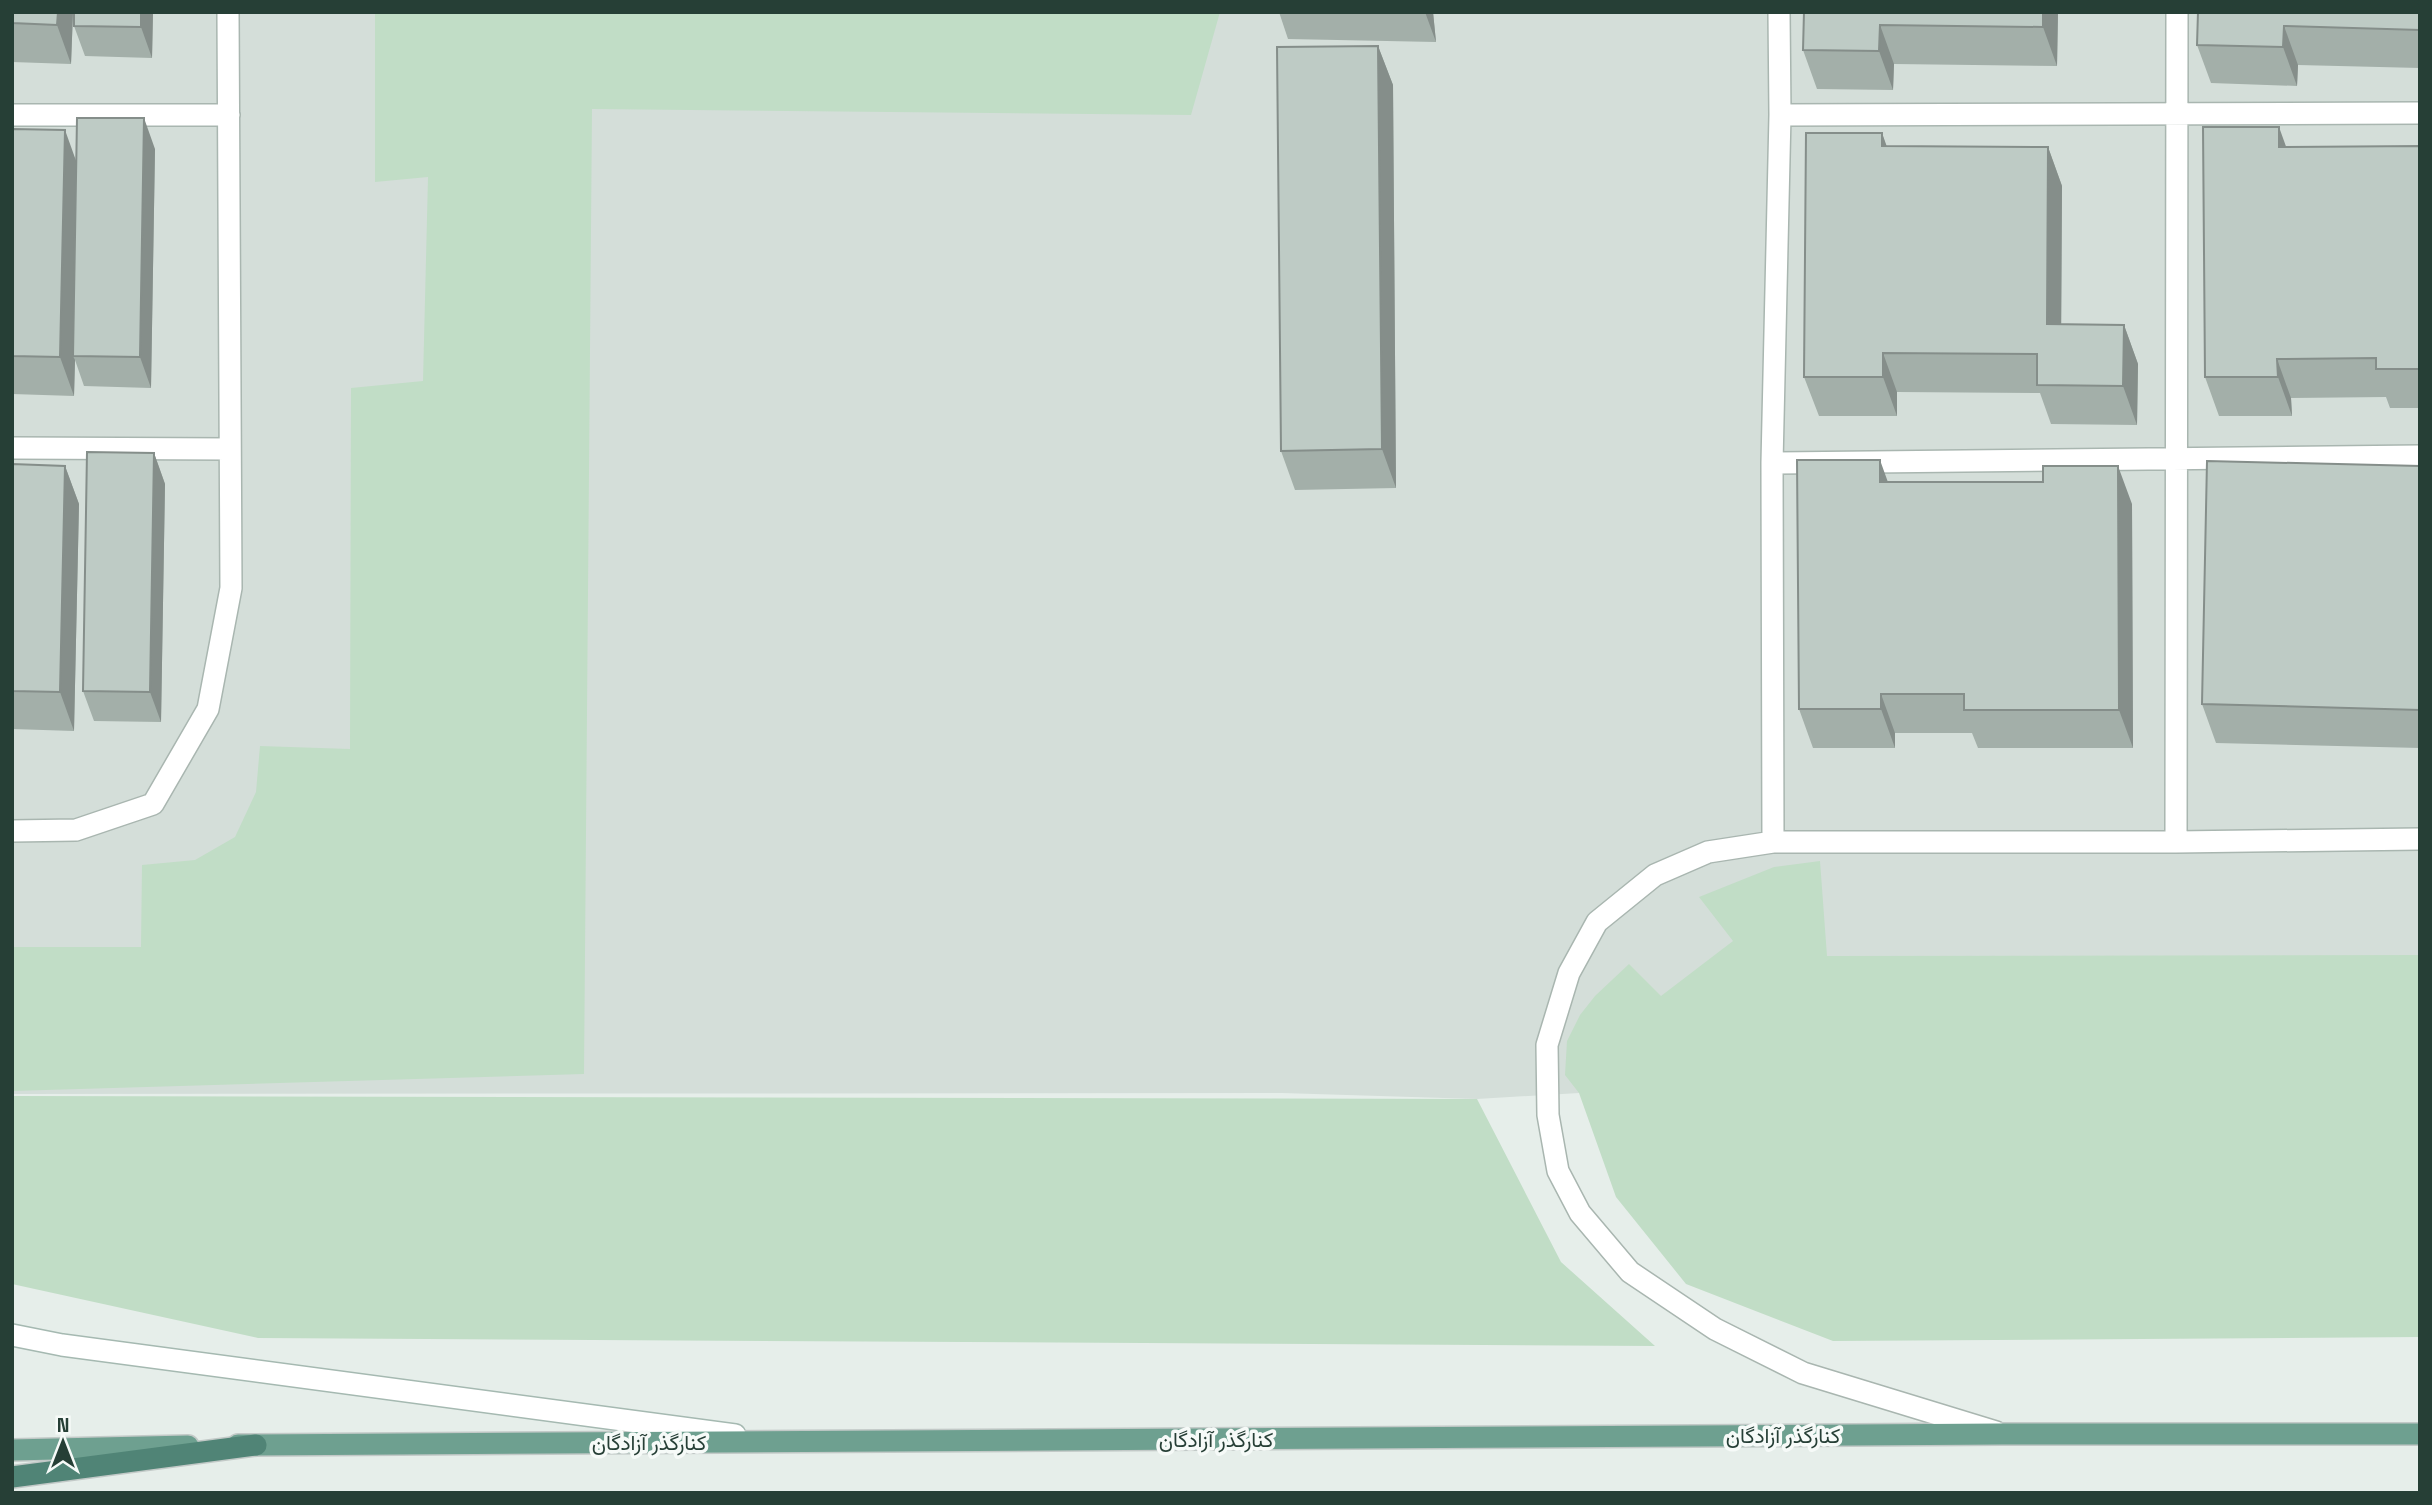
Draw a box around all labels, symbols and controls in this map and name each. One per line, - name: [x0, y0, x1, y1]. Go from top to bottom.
- north arrow: [28, 1407, 98, 1477]
- text: N: [57, 1413, 69, 1438]
- street label: کنارگذر آزادگان: [1726, 1422, 1840, 1449]
- street label: کنارگذر آزادگان: [1159, 1426, 1273, 1453]
- street label: کنارگذر آزادگان: [592, 1429, 706, 1456]

